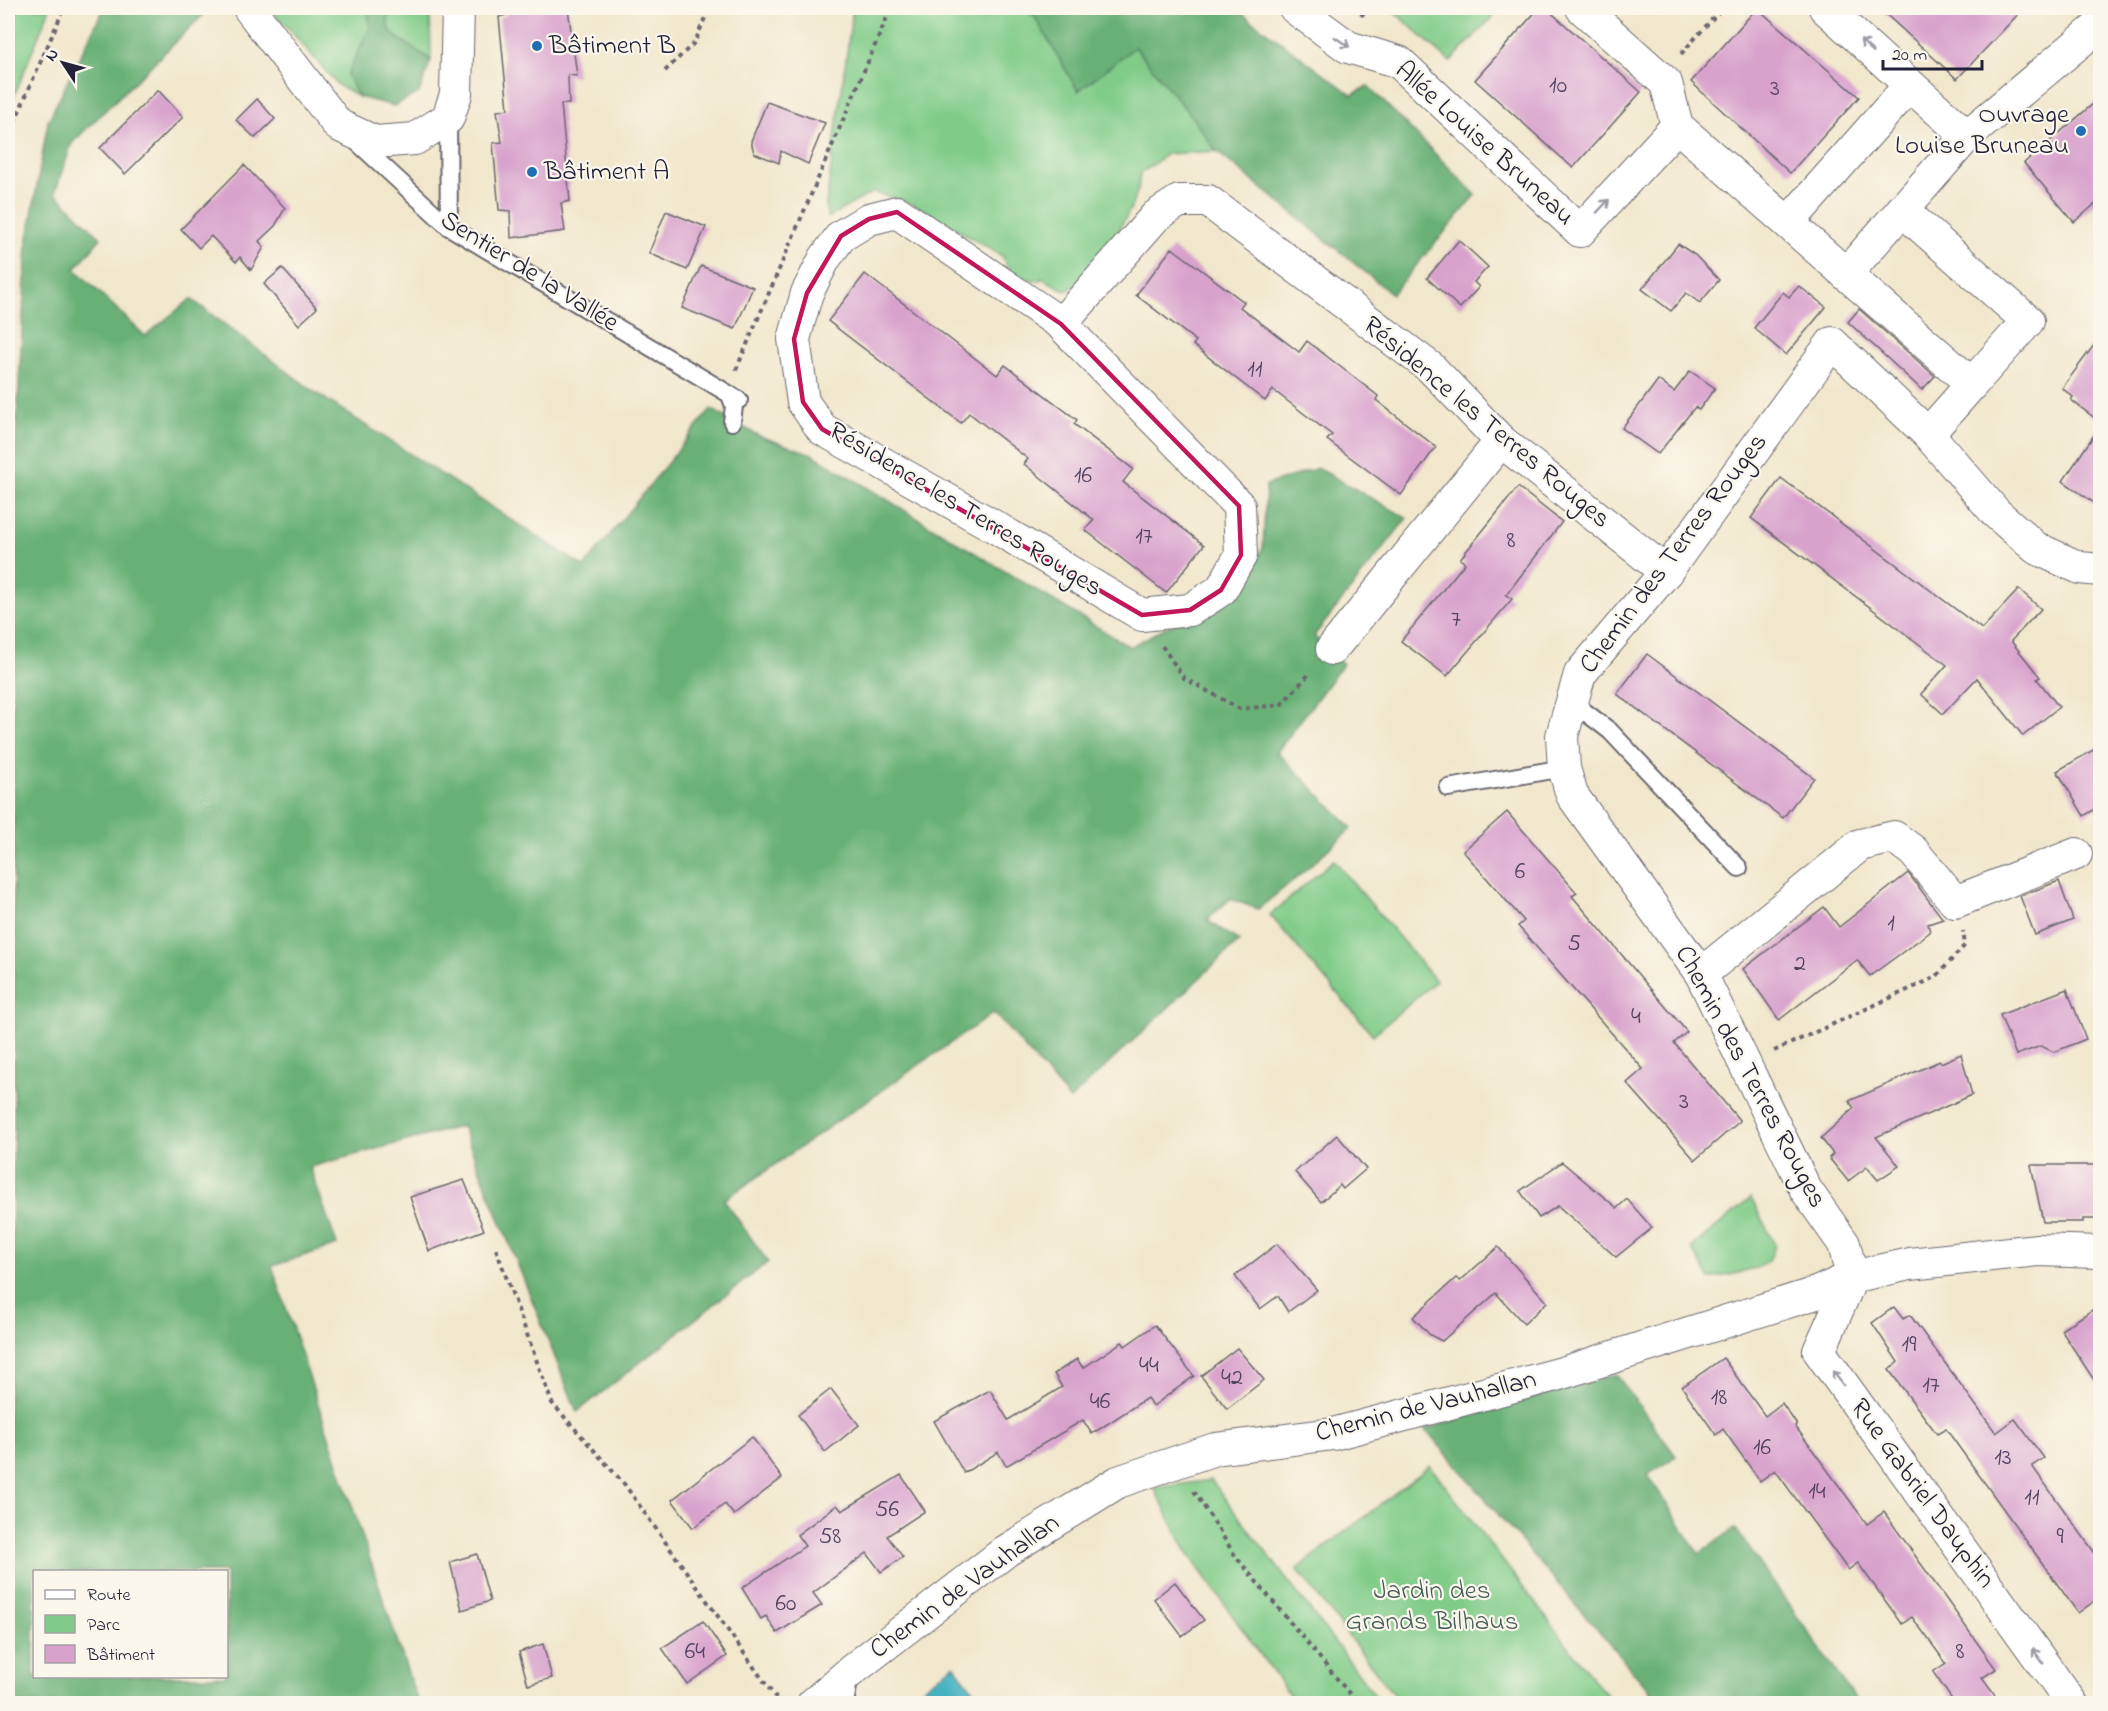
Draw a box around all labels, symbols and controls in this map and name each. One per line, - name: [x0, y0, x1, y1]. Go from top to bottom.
- place label: Bâtiment B: [548, 27, 676, 66]
- north arrow: [33, 33, 93, 93]
- scale bar: [1883, 33, 1982, 71]
- one-way arrow: [1334, 36, 1350, 48]
- marker: Bâtiment B: [530, 39, 544, 53]
- one-way arrow: [1860, 39, 1875, 53]
- text: 20 m: [1892, 43, 1927, 69]
- text: N: [40, 44, 65, 67]
- street label: Allée Louise Bruneau: [1385, 52, 1583, 236]
- house number: 10: [1549, 69, 1567, 104]
- house number: 3: [1770, 72, 1780, 107]
- place label: Ouvrage Louise Bruneau: [1895, 96, 2070, 166]
- marker: Ouvrage Louise Bruneau: [2074, 124, 2088, 138]
- place label: Bâtiment A: [543, 153, 670, 192]
- marker: Bâtiment A: [525, 165, 539, 179]
- one-way arrow: [1596, 198, 1611, 213]
- street label: Sentier de la Vallée: [432, 201, 627, 343]
- street label: Résidence les Terres Rouges: [1353, 307, 1619, 539]
- house number: 11: [1247, 353, 1263, 388]
- street label: Résidence les Terres Rouges: [821, 413, 1109, 607]
- street label: Chemin des Terres Rouges: [1570, 425, 1778, 683]
- house number: 16: [1074, 459, 1093, 494]
- house number: 17: [1135, 520, 1153, 555]
- house number: 8: [1507, 524, 1516, 559]
- house number: 7: [1451, 603, 1461, 638]
- house number: 6: [1515, 855, 1526, 890]
- house number: 1: [1887, 907, 1895, 942]
- house number: 5: [1567, 927, 1581, 962]
- street label: Chemin des Terres Rouges: [1664, 939, 1836, 1215]
- house number: 2: [1794, 947, 1806, 982]
- house number: 4: [1631, 1000, 1641, 1035]
- house number: 3: [1679, 1085, 1689, 1120]
- house number: 19: [1902, 1328, 1917, 1363]
- house number: 44: [1139, 1349, 1159, 1384]
- house number: 42: [1221, 1361, 1243, 1396]
- street label: Chemin de Vauhallan: [1311, 1361, 1541, 1453]
- house number: 17: [1922, 1369, 1940, 1404]
- one-way arrow: [1832, 1370, 1845, 1386]
- house number: 18: [1711, 1381, 1727, 1416]
- house number: 46: [1090, 1385, 1111, 1420]
- street label: Rue Gabriel Dauphin: [1840, 1391, 2004, 1597]
- house number: 16: [1753, 1431, 1772, 1466]
- house number: 13: [1994, 1441, 2012, 1476]
- house number: 14: [1808, 1475, 1826, 1510]
- house number: 11: [2024, 1481, 2040, 1516]
- house number: 56: [875, 1493, 900, 1528]
- street label: Chemin de Vauhallan: [862, 1505, 1068, 1669]
- house number: 58: [819, 1520, 841, 1555]
- house number: 9: [2056, 1520, 2064, 1555]
- legend: [33, 1570, 228, 1678]
- park label: Jardin des Grands Bilhaus: [1346, 1572, 1518, 1642]
- text: Route: [87, 1583, 132, 1609]
- house number: 60: [776, 1587, 796, 1622]
- text: Parc: [87, 1613, 120, 1639]
- house number: 64: [685, 1635, 705, 1670]
- house number: 8: [1956, 1635, 1965, 1670]
- text: Bâtiment: [86, 1643, 155, 1669]
- one-way arrow: [2031, 1648, 2044, 1664]

